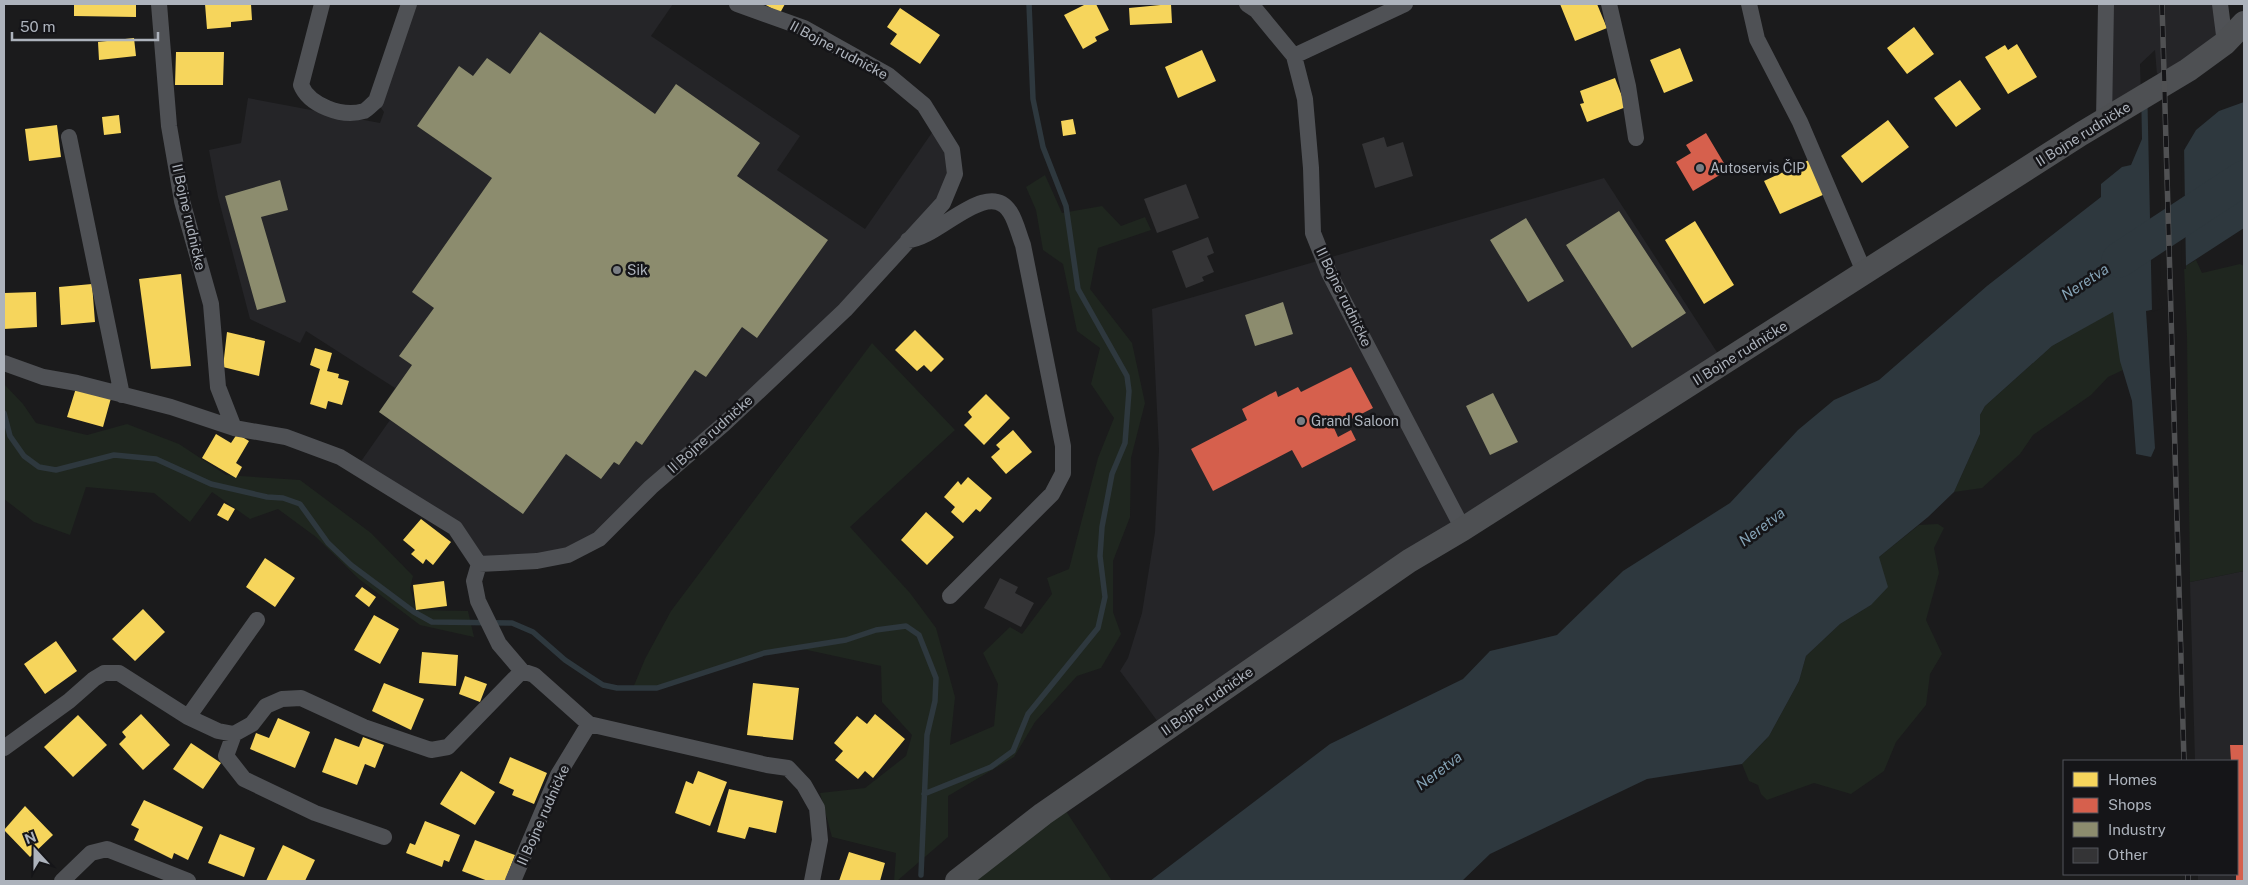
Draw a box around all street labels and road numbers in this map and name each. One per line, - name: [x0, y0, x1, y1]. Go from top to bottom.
- street label: II Bojne rudničke: [787, 17, 891, 83]
- street label: II Bojne rudničke: [2033, 98, 2133, 170]
- street label: II Bojne rudničke: [169, 162, 209, 272]
- street label: II Bojne rudničke: [1313, 245, 1375, 349]
- street label: II Bojne rudničke: [1690, 317, 1790, 389]
- street label: II Bojne rudničke: [664, 392, 756, 476]
- street label: II Bojne rudničke: [1158, 663, 1256, 739]
- street label: II Bojne rudničke: [514, 762, 572, 868]

